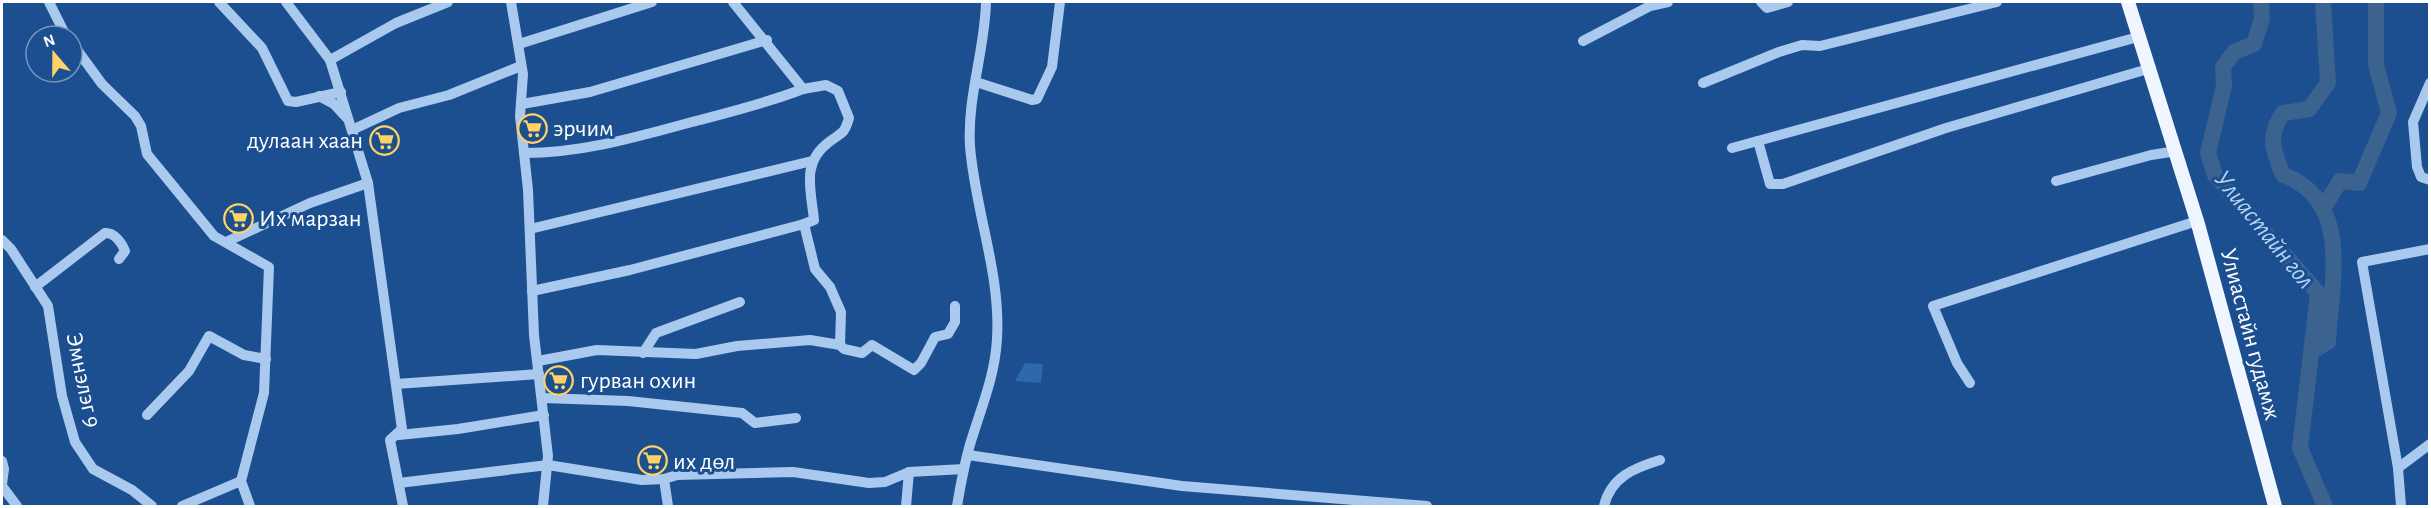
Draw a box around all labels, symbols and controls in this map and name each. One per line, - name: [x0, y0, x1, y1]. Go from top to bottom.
- north arrow: [24, 24, 84, 84]
- text: N: [41, 31, 57, 50]
- supermarket icon: эрчим: [516, 112, 548, 144]
- place label: эрчим: [553, 117, 614, 141]
- supermarket icon: дулаан хаан: [368, 124, 400, 156]
- place label: дулаан хаан: [247, 129, 363, 153]
- water label: Улиастайн гол: [2209, 166, 2319, 293]
- supermarket icon: Их марзан: [222, 202, 254, 234]
- place label: Их марзан: [259, 207, 362, 231]
- street label: Улиастайн гудамж: [2216, 246, 2285, 423]
- street label: Эмнэлэг 9: [61, 331, 105, 430]
- supermarket icon: гурван охин: [543, 364, 575, 396]
- place label: гурван охин: [580, 369, 696, 393]
- supermarket icon: их дөл: [636, 445, 668, 477]
- place label: их дөл: [673, 450, 735, 474]

